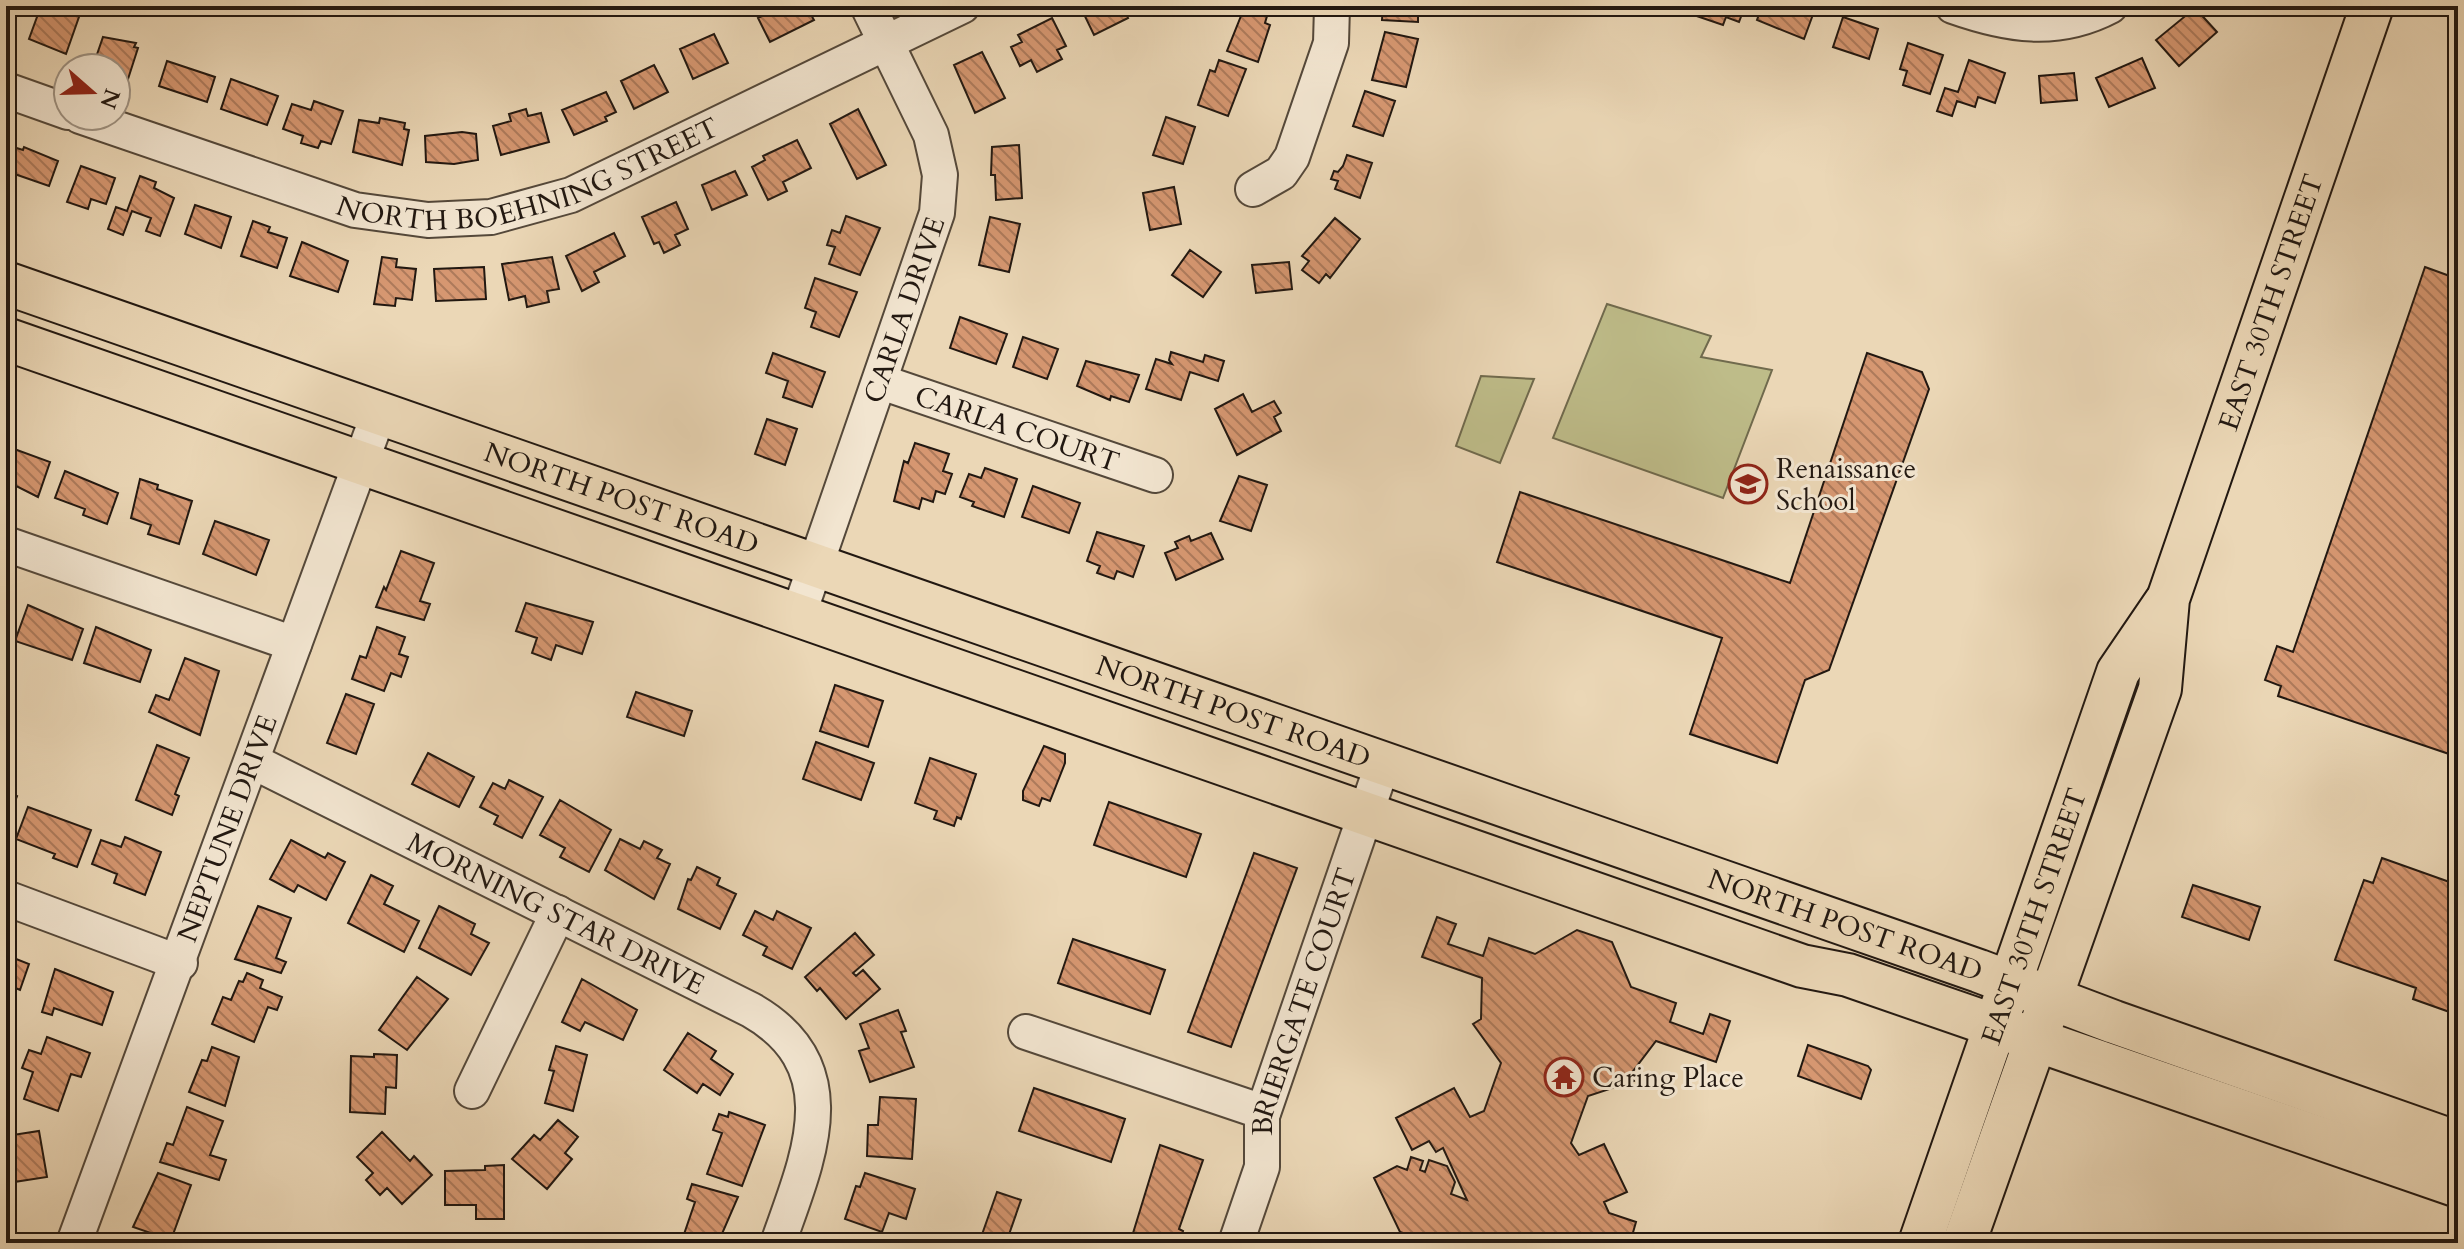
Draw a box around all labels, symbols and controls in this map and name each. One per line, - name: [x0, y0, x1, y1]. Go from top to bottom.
- north arrow: [52, 52, 132, 132]
- text: N: [92, 84, 127, 113]
- street label: NORTH BOEHNING STREET: [331, 109, 725, 240]
- street label: EAST 30TH STREET: [2209, 169, 2333, 436]
- street label: CARLA DRIVE: [855, 212, 954, 408]
- street label: CARLA COURT: [910, 377, 1124, 482]
- street label: NORTH POST ROAD: [479, 433, 764, 564]
- place label: Renaissance School: [1776, 450, 1916, 520]
- school or university icon: Renaissance School: [1727, 463, 1769, 505]
- street label: NORTH POST ROAD: [1091, 647, 1375, 777]
- street label: NEPTUNE DRIVE: [168, 710, 287, 947]
- street label: EAST 30TH STREET: [1972, 783, 2096, 1050]
- street label: MORNING STAR DRIVE: [401, 823, 711, 1004]
- street label: NORTH POST ROAD: [1703, 860, 1987, 991]
- street label: BRIERGATE COURT: [1244, 863, 1366, 1136]
- temple icon: Caring Place: [1543, 1056, 1585, 1098]
- place label: Caring Place: [1592, 1059, 1744, 1097]

